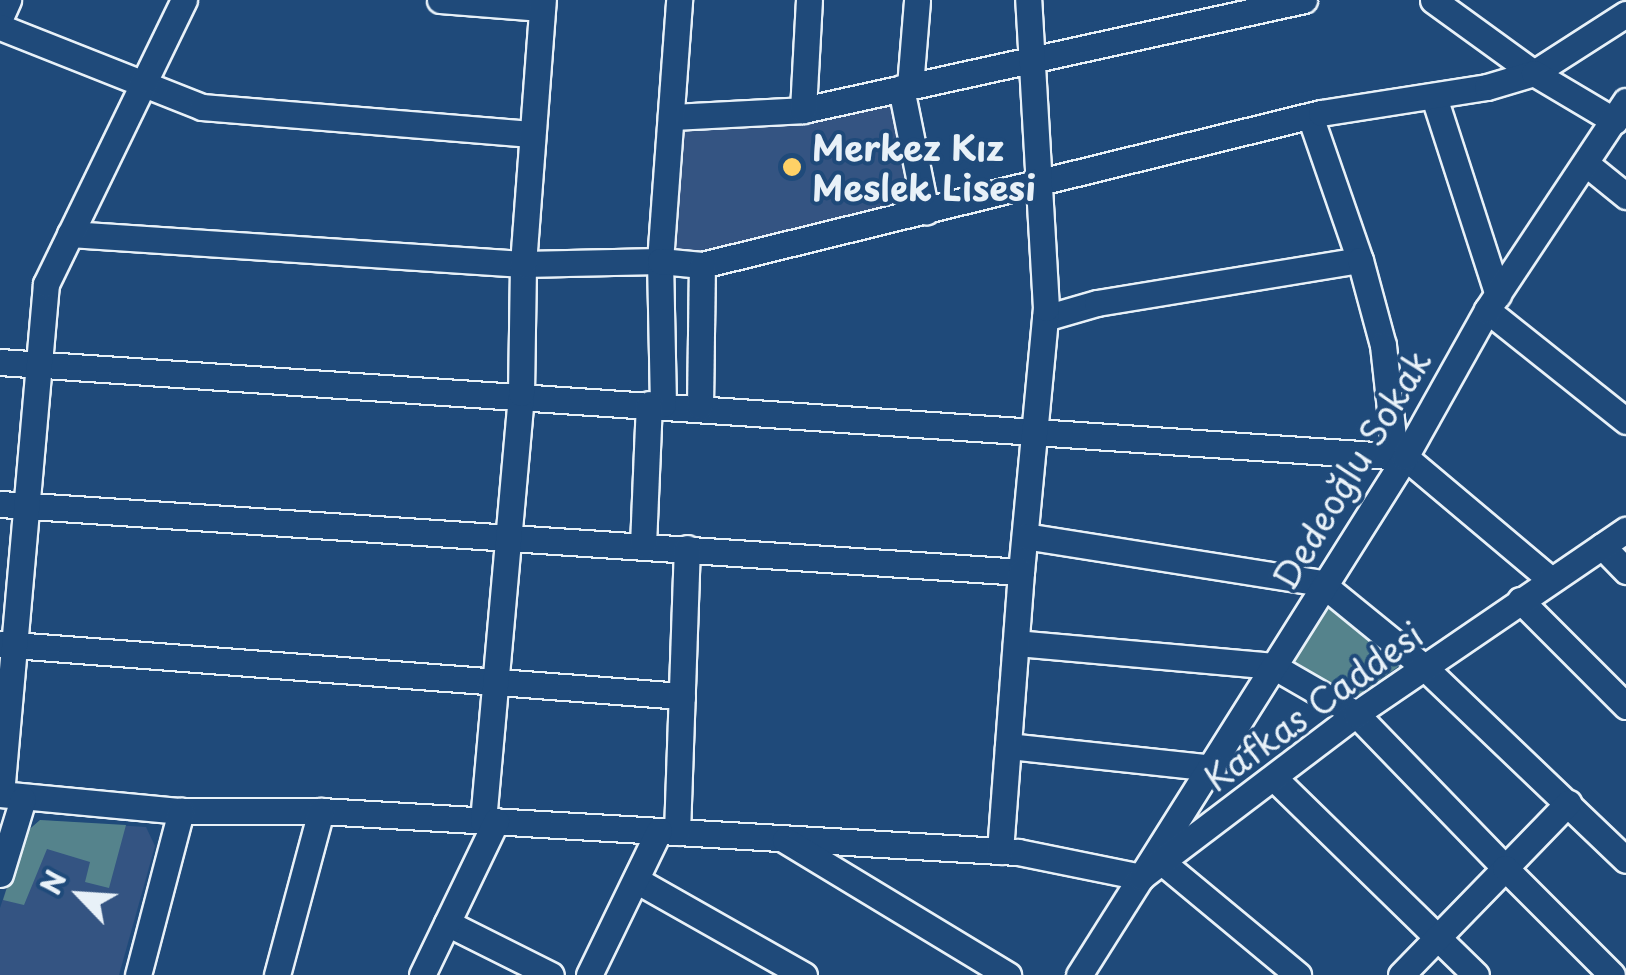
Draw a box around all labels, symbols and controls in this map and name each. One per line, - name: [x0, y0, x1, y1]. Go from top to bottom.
- place label: Merkez Kız Meslek Lisesi: [812, 126, 1039, 208]
- marker: Merkez Kız Meslek Lisesi: [781, 156, 803, 178]
- street label: Dedeoğlu Sokak: [1263, 342, 1439, 596]
- street label: Kafkas Caddesi: [1195, 612, 1431, 800]
- north arrow: [30, 845, 130, 945]
- text: N: [28, 863, 77, 901]

